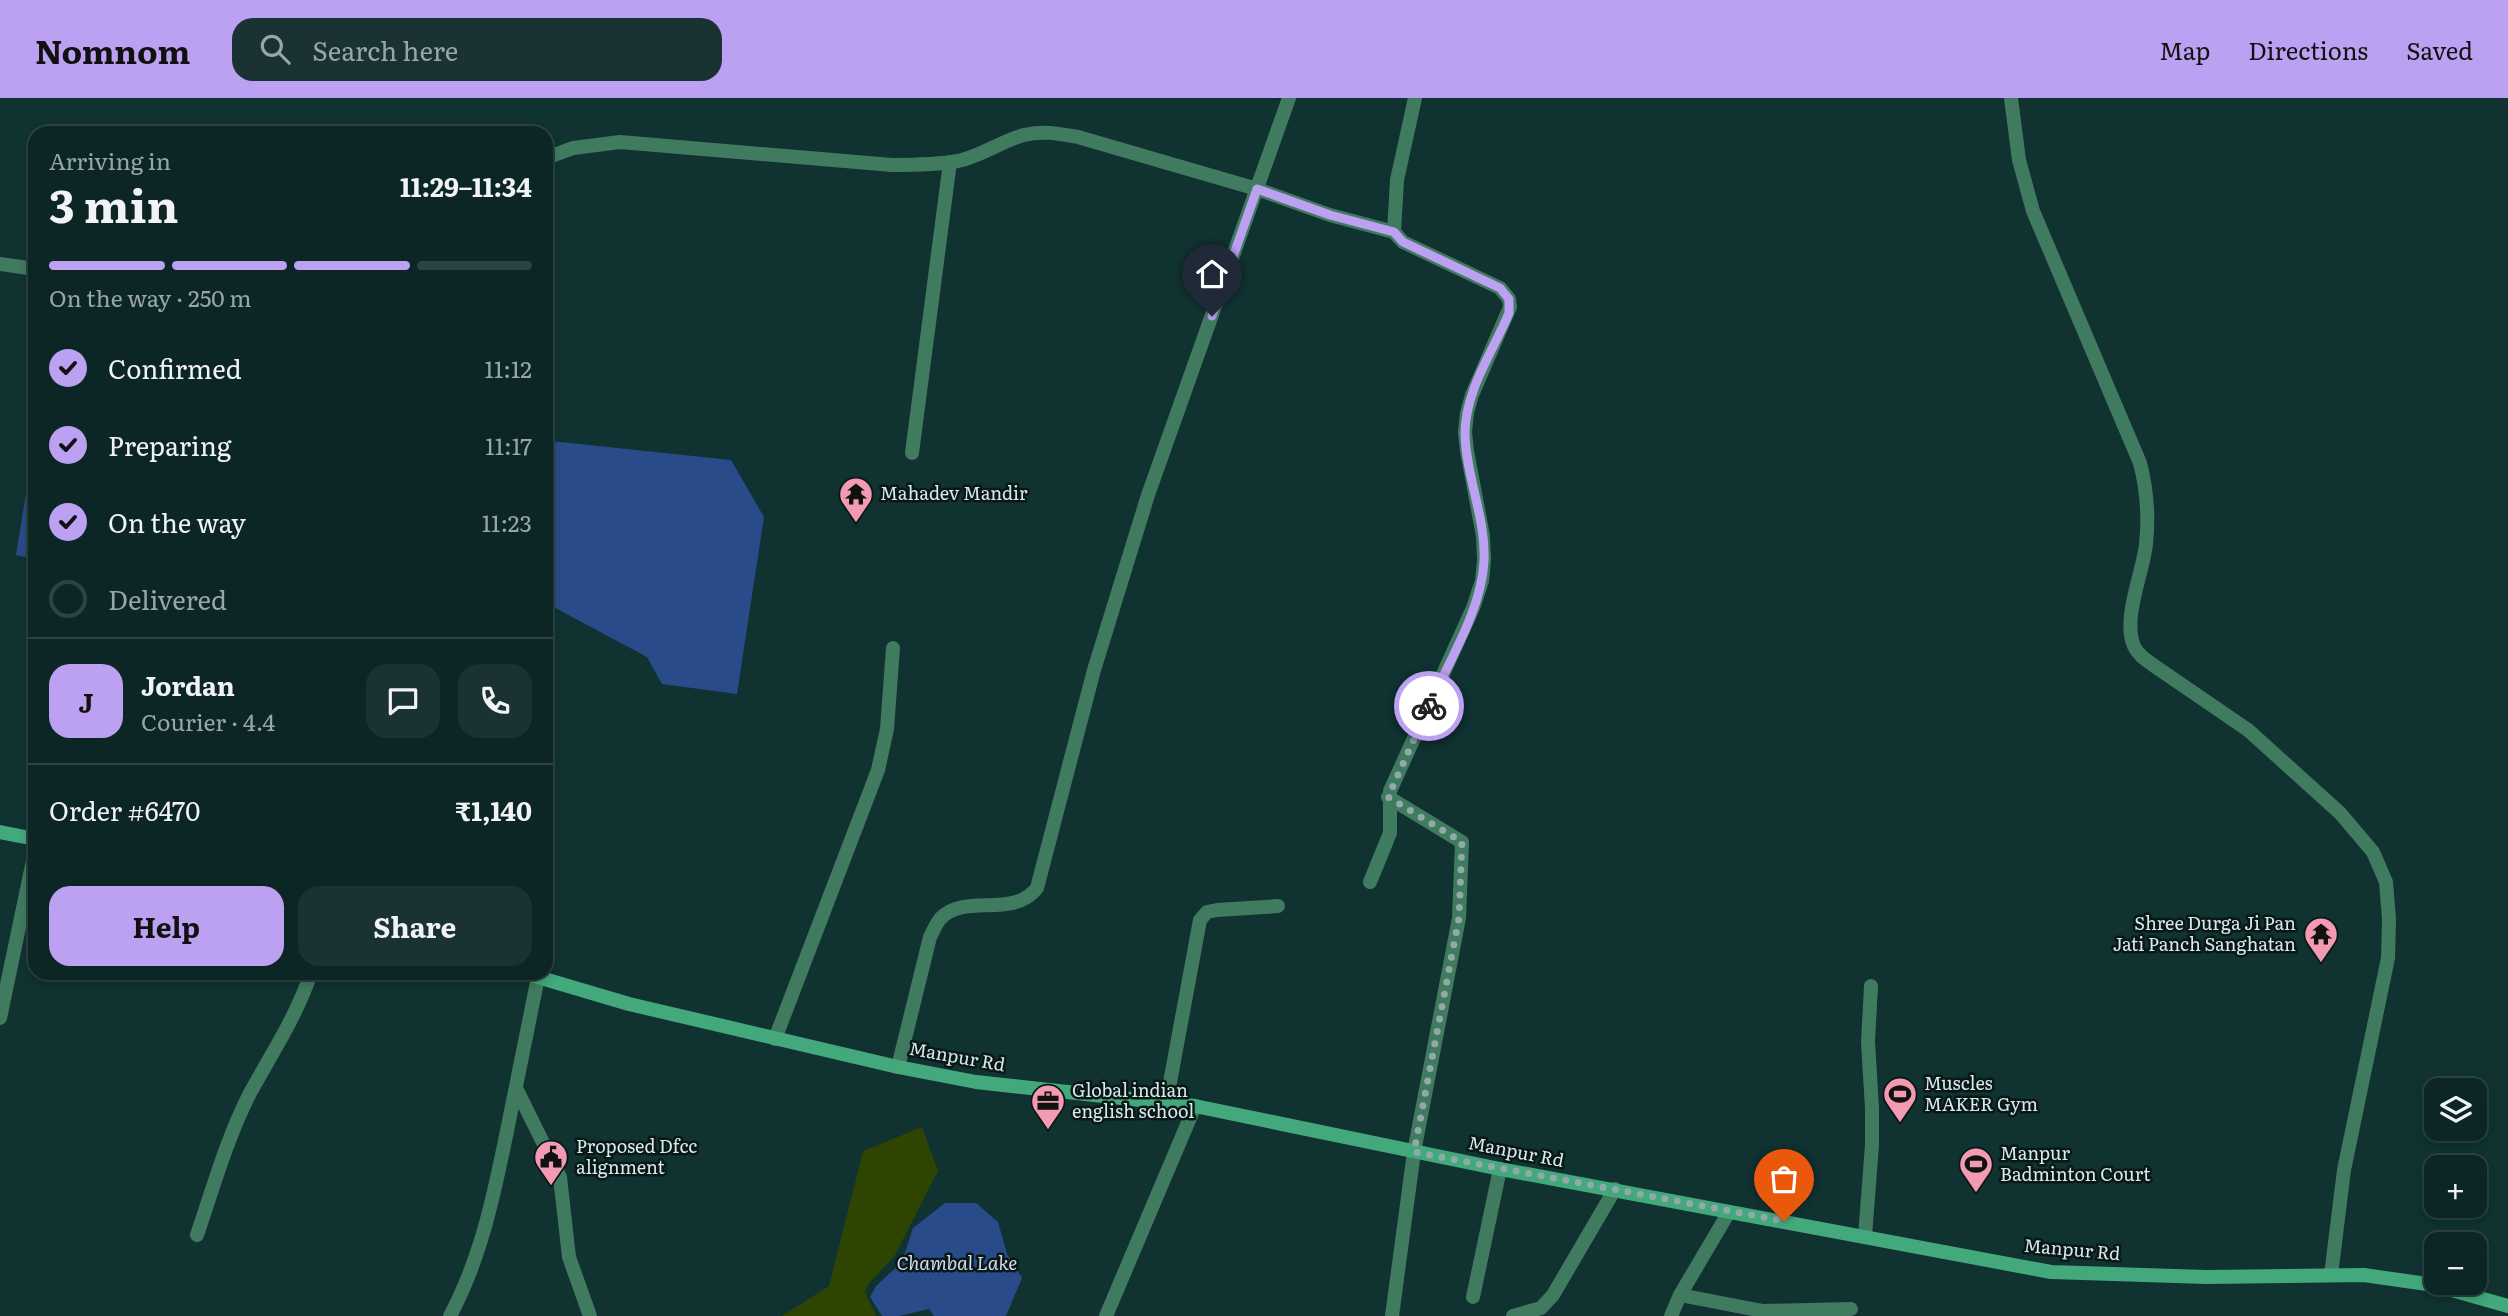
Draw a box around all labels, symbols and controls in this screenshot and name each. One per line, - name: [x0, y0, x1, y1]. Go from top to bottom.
- search box: [232, 18, 722, 81]
- text: Nomnom: [35, 25, 190, 74]
- icon: search: [256, 30, 294, 68]
- text: Search here: [312, 30, 458, 69]
- text: Map: [2159, 32, 2210, 67]
- text: Directions: [2248, 32, 2368, 67]
- text: Saved: [2406, 32, 2473, 67]
- text: Arriving in: [49, 143, 171, 177]
- text: 11:29–11:34: [400, 166, 532, 205]
- text: 3 min: [49, 169, 179, 237]
- pin: [1182, 244, 1242, 316]
- icon: home: [1193, 255, 1231, 293]
- text: On the way · 250 m: [49, 280, 252, 314]
- text: Confirmed: [108, 348, 242, 387]
- icon: check: [49, 349, 87, 387]
- text: 11:12: [485, 351, 532, 385]
- text: Preparing: [108, 425, 231, 464]
- icon: check: [49, 426, 87, 464]
- text: 11:17: [485, 428, 532, 462]
- temple icon: Mahadev Mandir: [837, 475, 875, 524]
- place label: Mahadev Mandir: [880, 479, 1028, 506]
- text: On the way: [108, 502, 246, 541]
- icon: check: [49, 503, 87, 541]
- text: 11:23: [482, 505, 532, 539]
- text: Delivered: [108, 579, 227, 618]
- button: chat: [366, 664, 440, 738]
- button: phone: [458, 664, 532, 738]
- text: Jordan: [141, 665, 235, 704]
- courier: [1394, 671, 1464, 741]
- text: J: [79, 682, 93, 721]
- icon: bike: [1410, 687, 1448, 725]
- text: Courier · 4.4: [141, 704, 275, 738]
- text: Order #6470: [49, 790, 200, 829]
- text: ₹1,140: [455, 790, 532, 829]
- button: Help: [49, 886, 284, 966]
- button: Share: [298, 886, 532, 966]
- place label: Shree Durga Ji Pan Jati Panch Sanghatan: [2113, 909, 2296, 957]
- temple icon: Shree Durga Ji Pan Jati Panch Sanghatan: [2302, 915, 2340, 964]
- street label: Manpur Rd: [907, 1034, 1007, 1077]
- place label: Muscles MAKER Gym: [1924, 1069, 2038, 1117]
- sports icon: Muscles MAKER Gym: [1881, 1075, 1919, 1124]
- place label: Global indian english school: [1072, 1076, 1194, 1124]
- map controls: [2424, 1078, 2487, 1295]
- button: layers: [2424, 1078, 2487, 1141]
- office icon: Global indian english school: [1029, 1082, 1067, 1131]
- street label: Manpur Rd: [1466, 1128, 1566, 1173]
- place label: Proposed Dfcc alignment: [576, 1132, 697, 1180]
- public building icon: Proposed Dfcc alignment: [532, 1138, 570, 1187]
- place label: Manpur Badminton Court: [2000, 1139, 2151, 1187]
- sports icon: Manpur Badminton Court: [1957, 1145, 1995, 1194]
- pin: [1754, 1149, 1814, 1221]
- button: +: [2424, 1155, 2487, 1218]
- icon: bag: [1765, 1160, 1803, 1198]
- street label: Manpur Rd: [2023, 1231, 2122, 1266]
- button: −: [2424, 1232, 2487, 1295]
- water label: Chambal Lake: [897, 1248, 1017, 1276]

